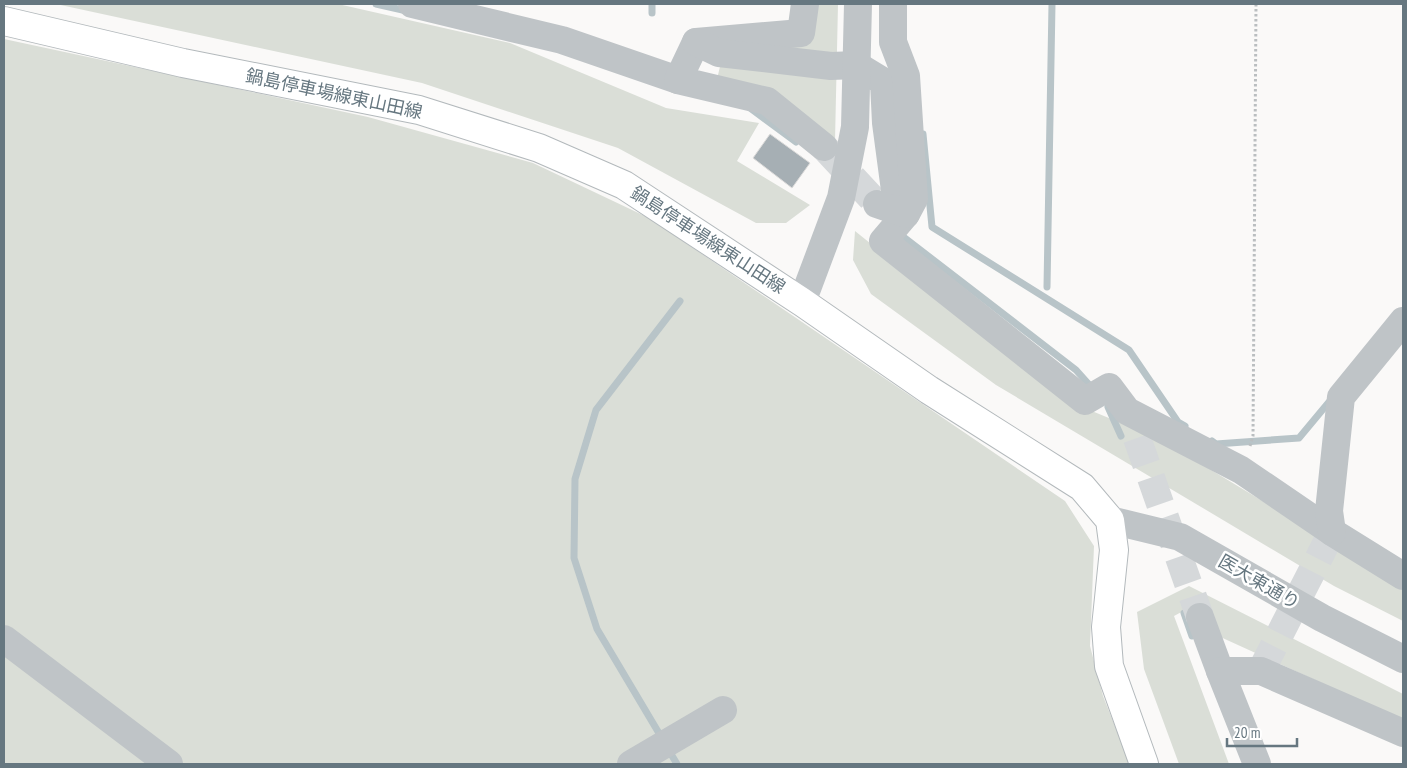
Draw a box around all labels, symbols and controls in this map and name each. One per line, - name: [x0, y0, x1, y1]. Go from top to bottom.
- street label: 鍋島停車場線東山田線: [244, 64, 425, 123]
- street label: 鍋島停車場線東山田線: [627, 181, 790, 298]
- street label: 医大東通り: [1215, 549, 1304, 614]
- scale bar: [1227, 716, 1297, 748]
- text: 20 m: [1234, 723, 1260, 742]

